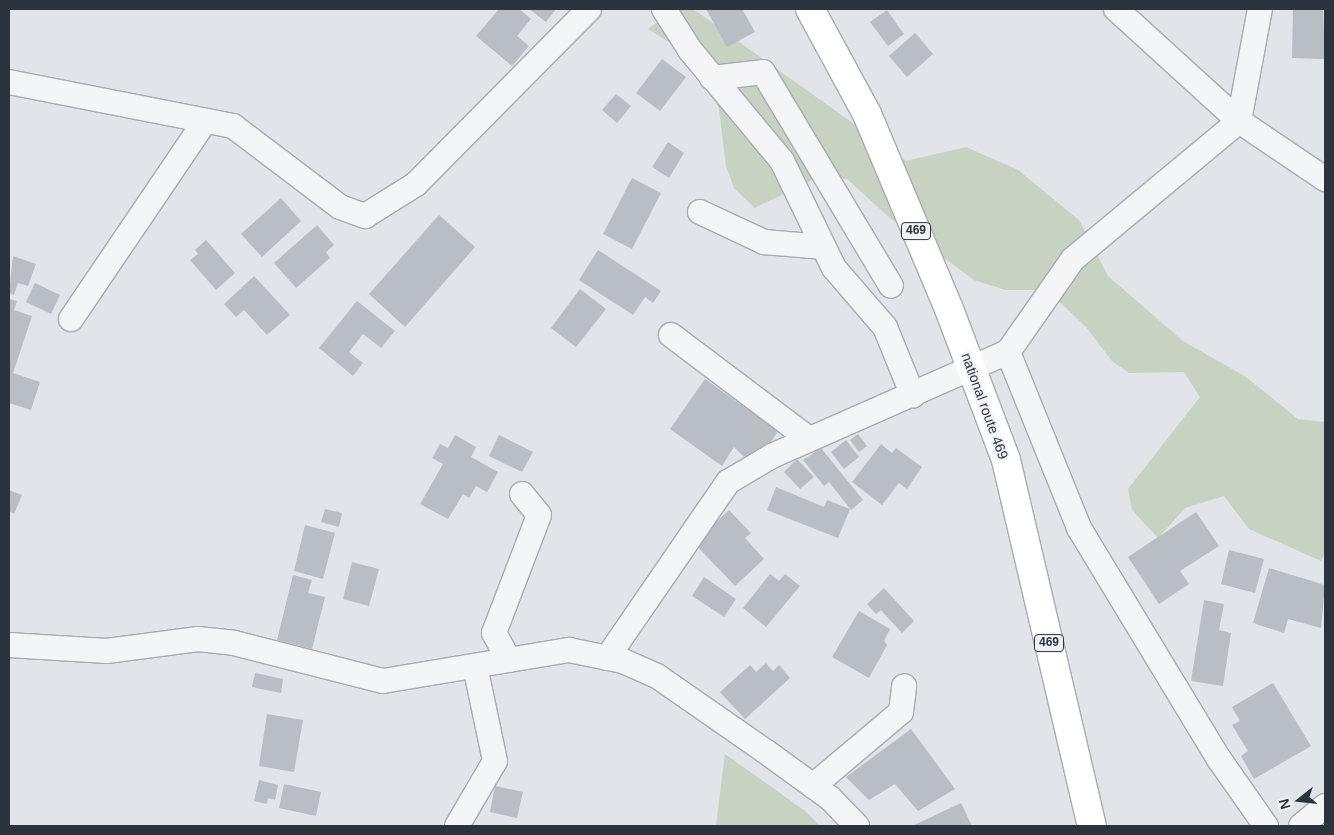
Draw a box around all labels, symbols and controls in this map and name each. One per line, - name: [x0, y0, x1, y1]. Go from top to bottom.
- road number: 469: [900, 222, 932, 240]
- street label: national route 469: [958, 350, 1012, 462]
- road number: 469: [1033, 634, 1065, 652]
- north arrow: [1274, 775, 1324, 825]
- text: N: [1275, 797, 1294, 811]

